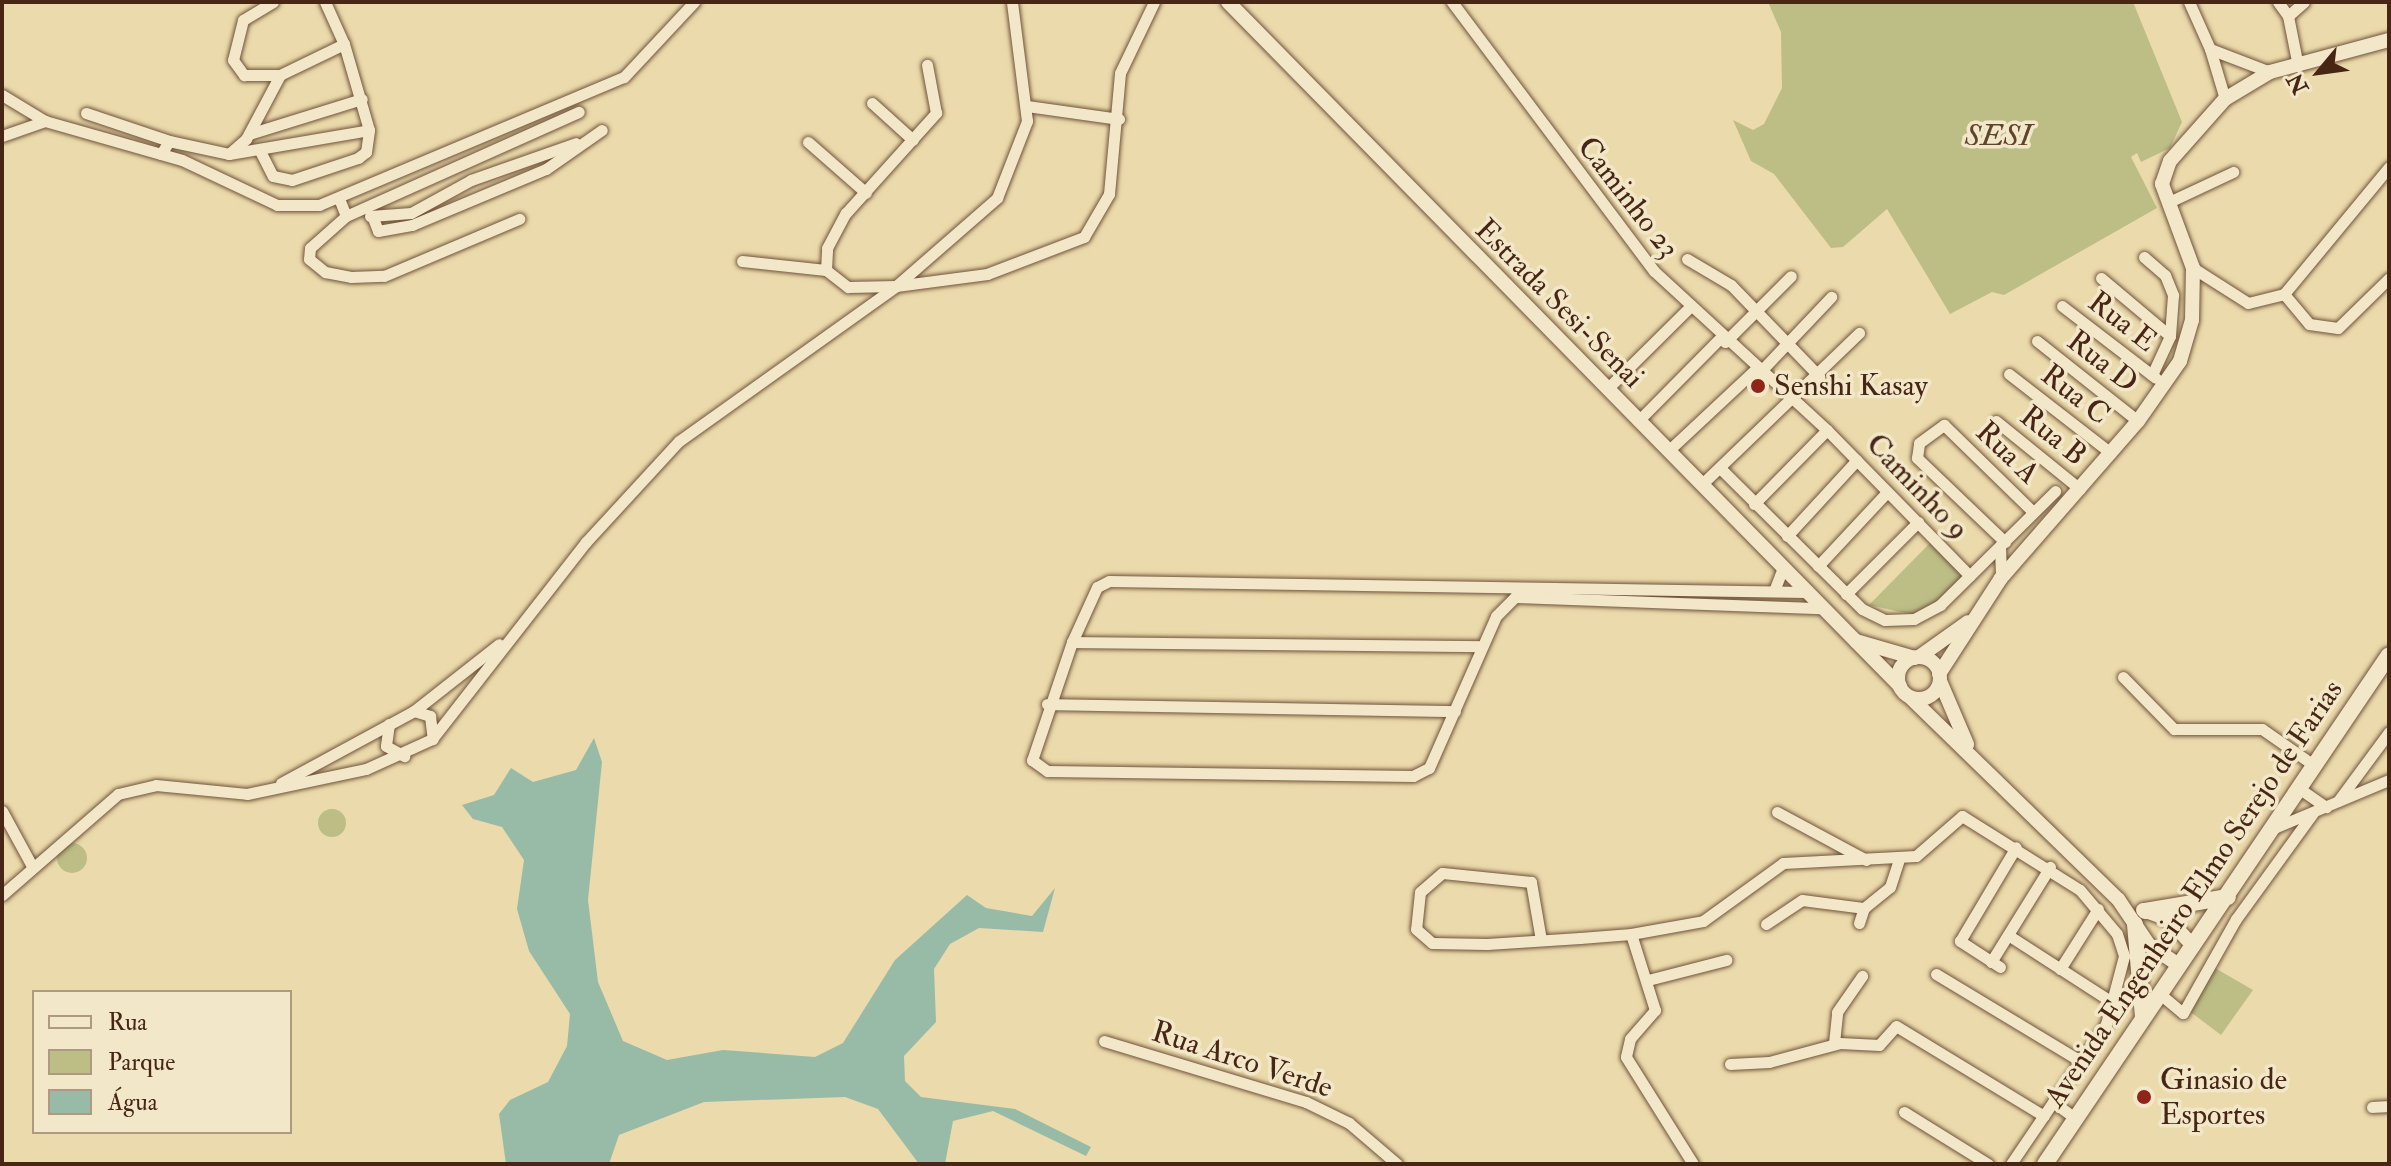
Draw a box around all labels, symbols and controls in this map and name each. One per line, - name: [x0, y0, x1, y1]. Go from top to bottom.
- north arrow: [2279, 32, 2359, 112]
- text: N: [2281, 68, 2315, 99]
- park label: SESI: [1965, 118, 2031, 154]
- street label: Caminho 23: [1569, 130, 1687, 266]
- street label: Estrada Sesi-Senai: [1467, 212, 1651, 396]
- street label: Rua E: [2081, 284, 2163, 360]
- street label: Rua D: [2059, 323, 2145, 401]
- street label: Rua C: [2033, 357, 2117, 433]
- place label: Senshi Kasay: [1774, 368, 1928, 404]
- marker: Senshi Kasay: [1749, 377, 1767, 395]
- street label: Rua B: [2013, 398, 2093, 474]
- street label: Rua A: [1968, 414, 2046, 492]
- street label: Caminho 9: [1858, 427, 1976, 547]
- street label: Avenida Engenheiro Elmo Serejo de Farias: [2037, 673, 2351, 1115]
- legend: [32, 990, 292, 1134]
- text: Rua: [108, 1007, 147, 1038]
- street label: Rua Arco Verde: [1147, 1014, 1337, 1106]
- text: Parque: [108, 1047, 175, 1078]
- place label: Ginasio de Esportes: [2160, 1062, 2287, 1132]
- text: Água: [108, 1087, 158, 1118]
- marker: Ginasio de Esportes: [2135, 1088, 2153, 1106]

